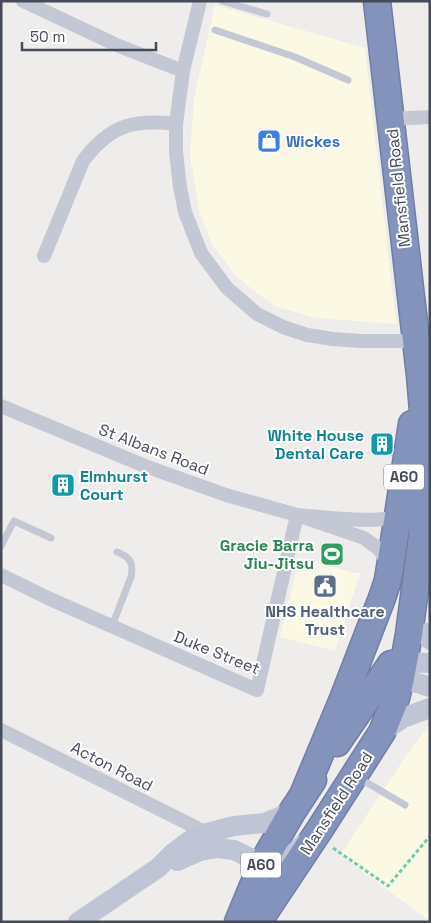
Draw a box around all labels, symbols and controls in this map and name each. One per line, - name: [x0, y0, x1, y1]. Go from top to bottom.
- scale bar: [22, 20, 156, 52]
- text: 50 m: [30, 27, 65, 46]
- shop icon: Wickes: [256, 128, 282, 154]
- street label: Mansfield Road: [382, 128, 415, 248]
- place label: Wickes: [286, 131, 340, 152]
- street label: St Albans Road: [96, 419, 212, 480]
- place label: White House Dental Care: [267, 425, 364, 464]
- building icon: White House Dental Care: [369, 431, 395, 457]
- road number: A60: [384, 464, 424, 490]
- place label: Elmhurst Court: [80, 466, 148, 505]
- building icon: Elmhurst Court: [50, 472, 76, 498]
- place label: Gracie Barra Jiu-Jitsu: [220, 535, 314, 574]
- sports icon: Gracie Barra Jiu-Jitsu: [319, 541, 345, 567]
- public building icon: NHS Healthcare Trust: [312, 573, 338, 599]
- place label: NHS Healthcare Trust: [265, 601, 385, 640]
- street label: Duke Street: [171, 626, 263, 679]
- street label: Acton Road: [67, 737, 156, 796]
- street label: Mansfield Road: [295, 748, 378, 859]
- road number: A60: [241, 852, 281, 878]

